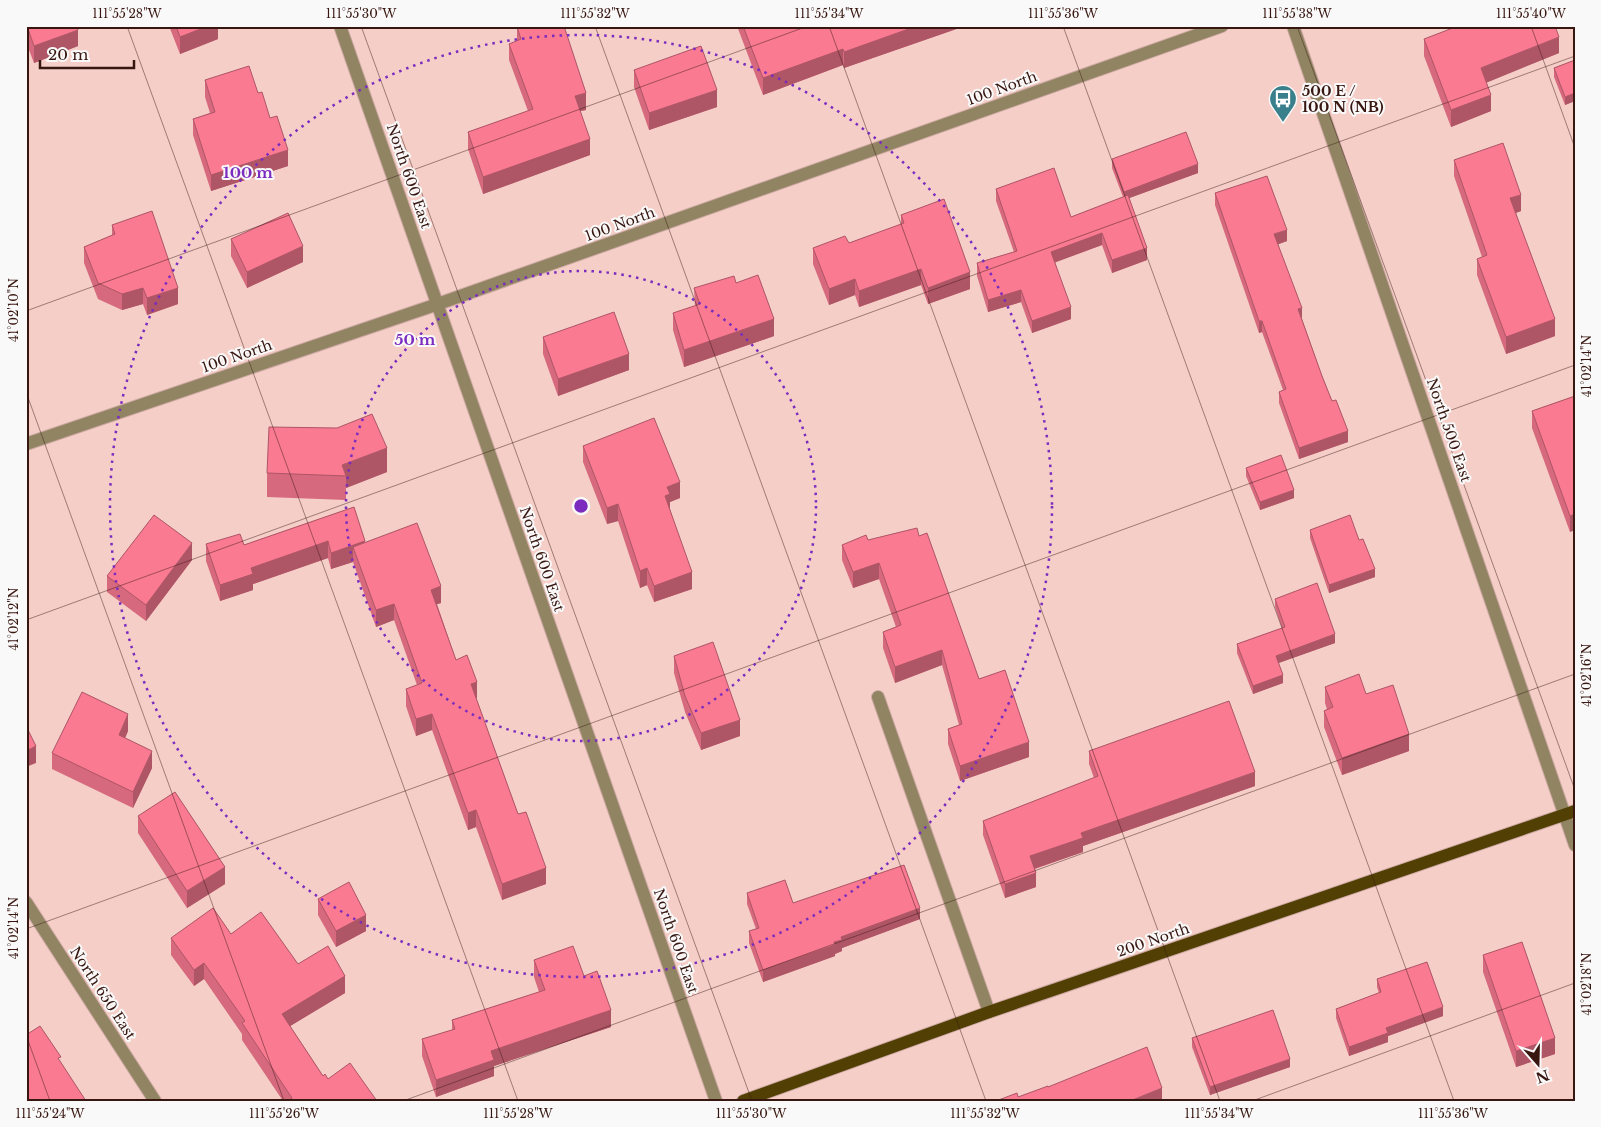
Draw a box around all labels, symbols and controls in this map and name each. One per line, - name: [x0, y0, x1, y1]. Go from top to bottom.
- text: 111°55'28"W: [92, 6, 163, 21]
- text: 111°55'30"W: [326, 6, 397, 21]
- text: 111°55'32"W: [560, 6, 631, 21]
- text: 111°55'34"W: [795, 6, 864, 21]
- text: 111°55'36"W: [1028, 6, 1099, 21]
- text: 111°55'38"W: [1262, 6, 1333, 21]
- text: 111°55'40"W: [1496, 6, 1567, 21]
- scale bar: [40, 38, 134, 70]
- text: 20 m: [48, 45, 88, 64]
- street label: 100 North: [965, 67, 1040, 109]
- place label: 500 E / 100 N (NB): [1302, 82, 1384, 116]
- bus stop icon: 500 E / 100 N (NB): [1268, 84, 1298, 123]
- street label: North 600 East: [383, 121, 436, 231]
- text: 100 m: [223, 163, 273, 182]
- street label: 100 North: [583, 203, 658, 245]
- text: 41°02'10"N: [6, 278, 21, 342]
- text: 50 m: [395, 330, 436, 349]
- street label: 100 North: [199, 335, 275, 376]
- text: 41°02'14"N: [1579, 335, 1594, 397]
- street label: North 500 East: [1423, 376, 1475, 485]
- centre of rings: [572, 497, 590, 515]
- street label: North 600 East: [516, 504, 569, 614]
- text: 41°02'12"N: [6, 587, 21, 651]
- text: 41°02'16"N: [1579, 643, 1594, 707]
- street label: North 600 East: [650, 886, 703, 996]
- text: 41°02'14"N: [6, 897, 21, 959]
- street label: 200 North: [1114, 919, 1192, 961]
- street label: North 650 East: [66, 943, 140, 1044]
- text: 41°02'18"N: [1579, 952, 1594, 1015]
- north arrow: [1514, 1040, 1564, 1090]
- text: N: [1533, 1066, 1552, 1087]
- text: 111°55'24"W: [16, 1106, 85, 1121]
- text: 111°55'26"W: [249, 1106, 320, 1121]
- text: 111°55'28"W: [483, 1106, 554, 1121]
- text: 111°55'30"W: [716, 1106, 787, 1121]
- text: 111°55'32"W: [950, 1106, 1021, 1121]
- text: 111°55'34"W: [1185, 1106, 1254, 1121]
- text: 111°55'36"W: [1418, 1106, 1489, 1121]

